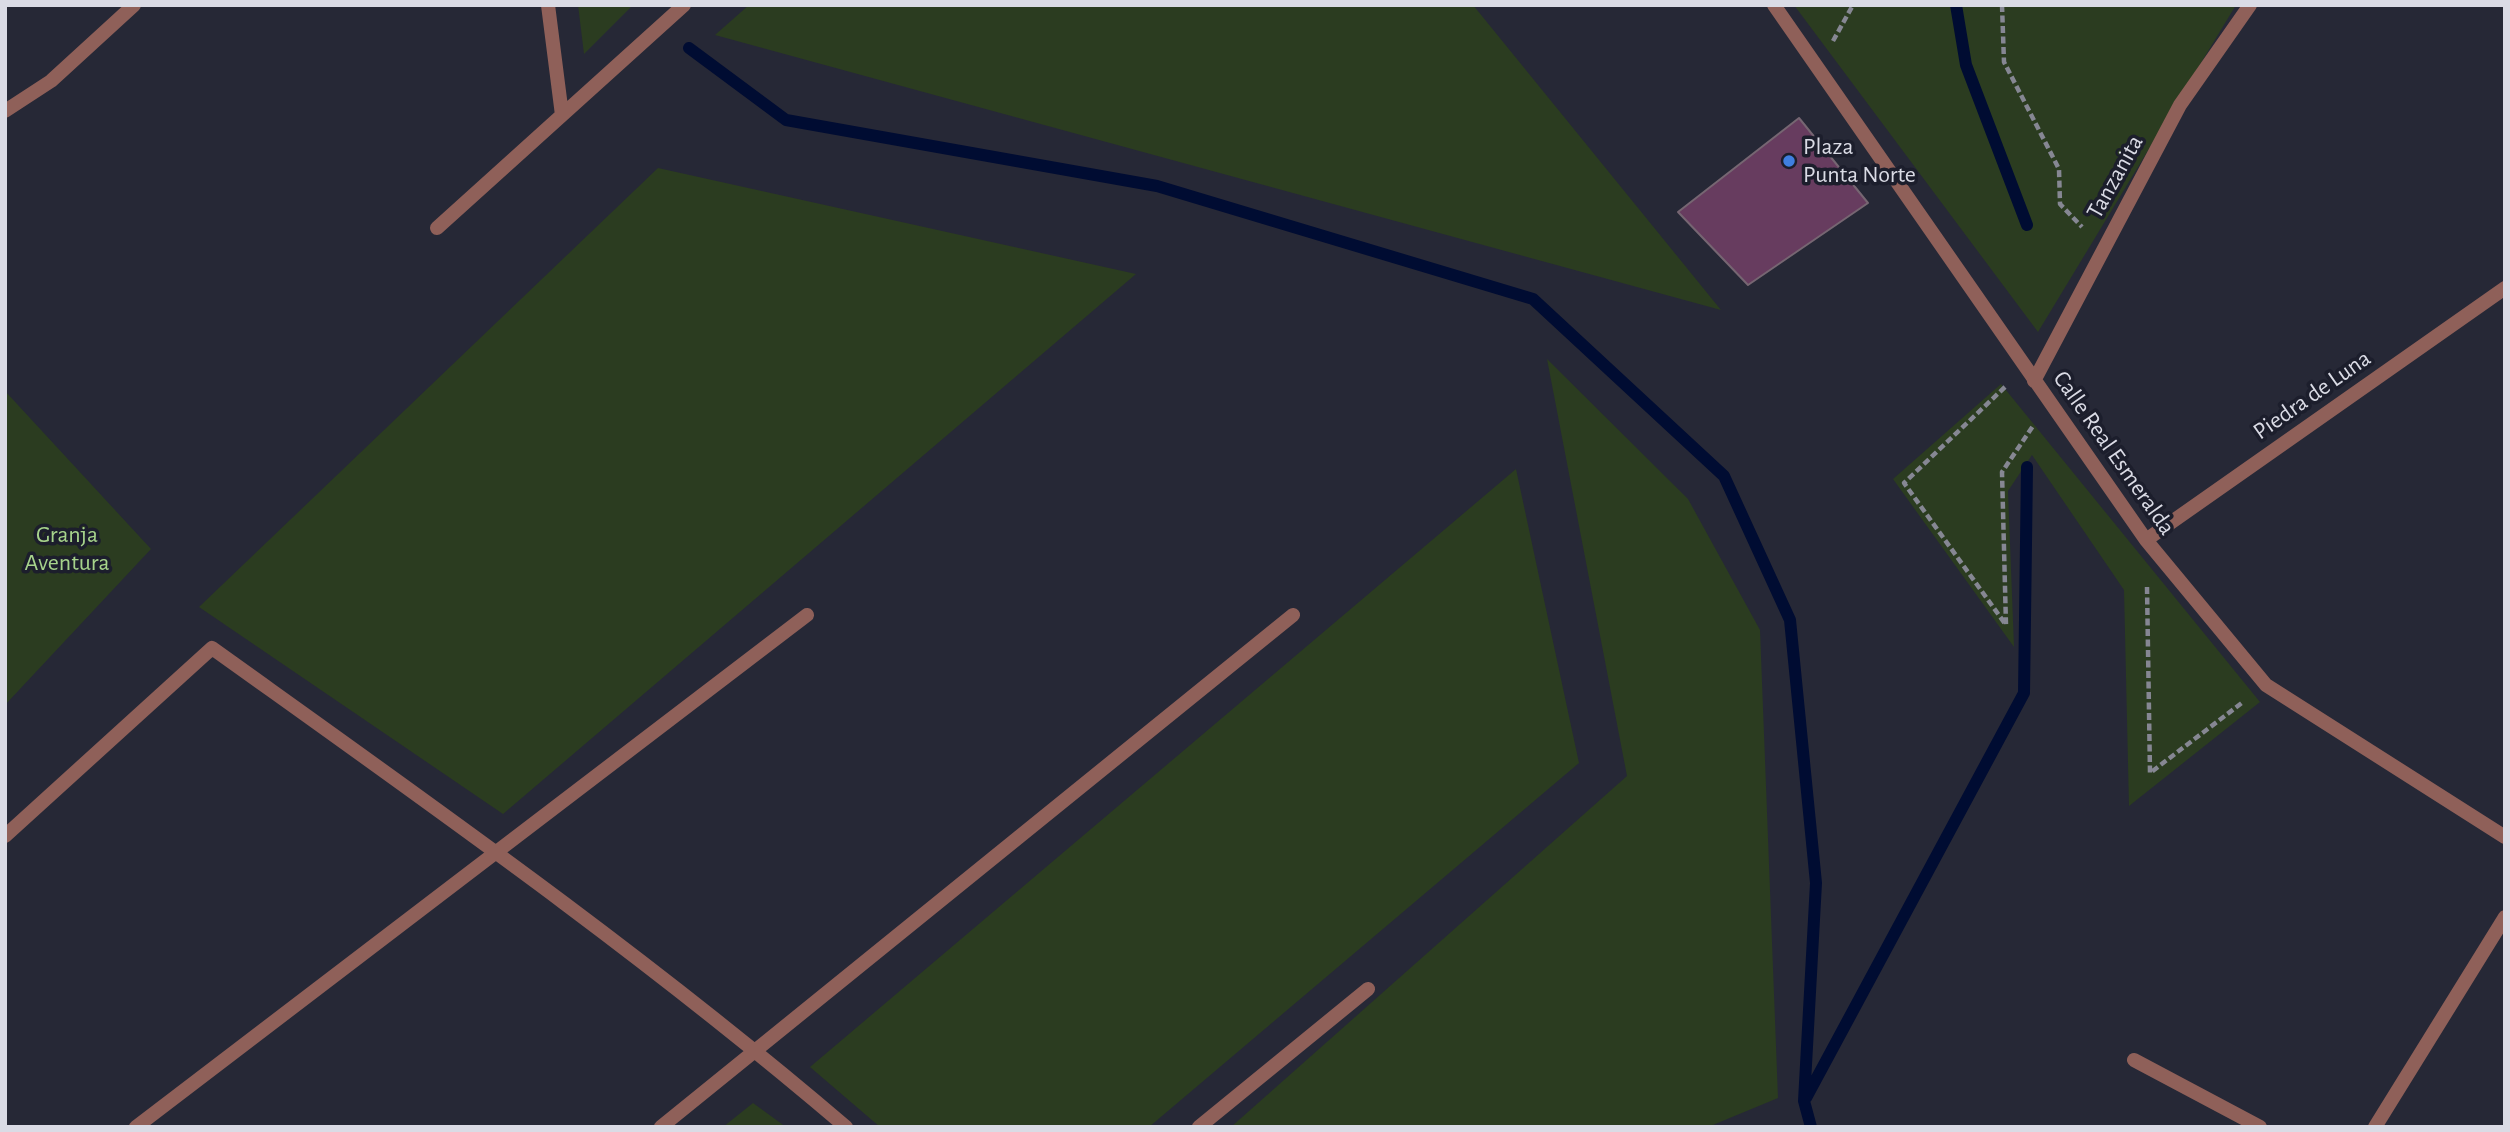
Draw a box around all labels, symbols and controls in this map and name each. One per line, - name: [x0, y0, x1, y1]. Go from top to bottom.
- street label: Tanzanita: [2080, 130, 2150, 224]
- place label: Plaza Punta Norte: [1803, 133, 1916, 189]
- marker: Plaza Punta Norte: [1781, 153, 1797, 169]
- street label: Piedra de Luna: [2248, 344, 2376, 446]
- street label: Calle Real Esmeralda: [2047, 365, 2181, 541]
- park label: Granja Aventura: [25, 521, 109, 577]

